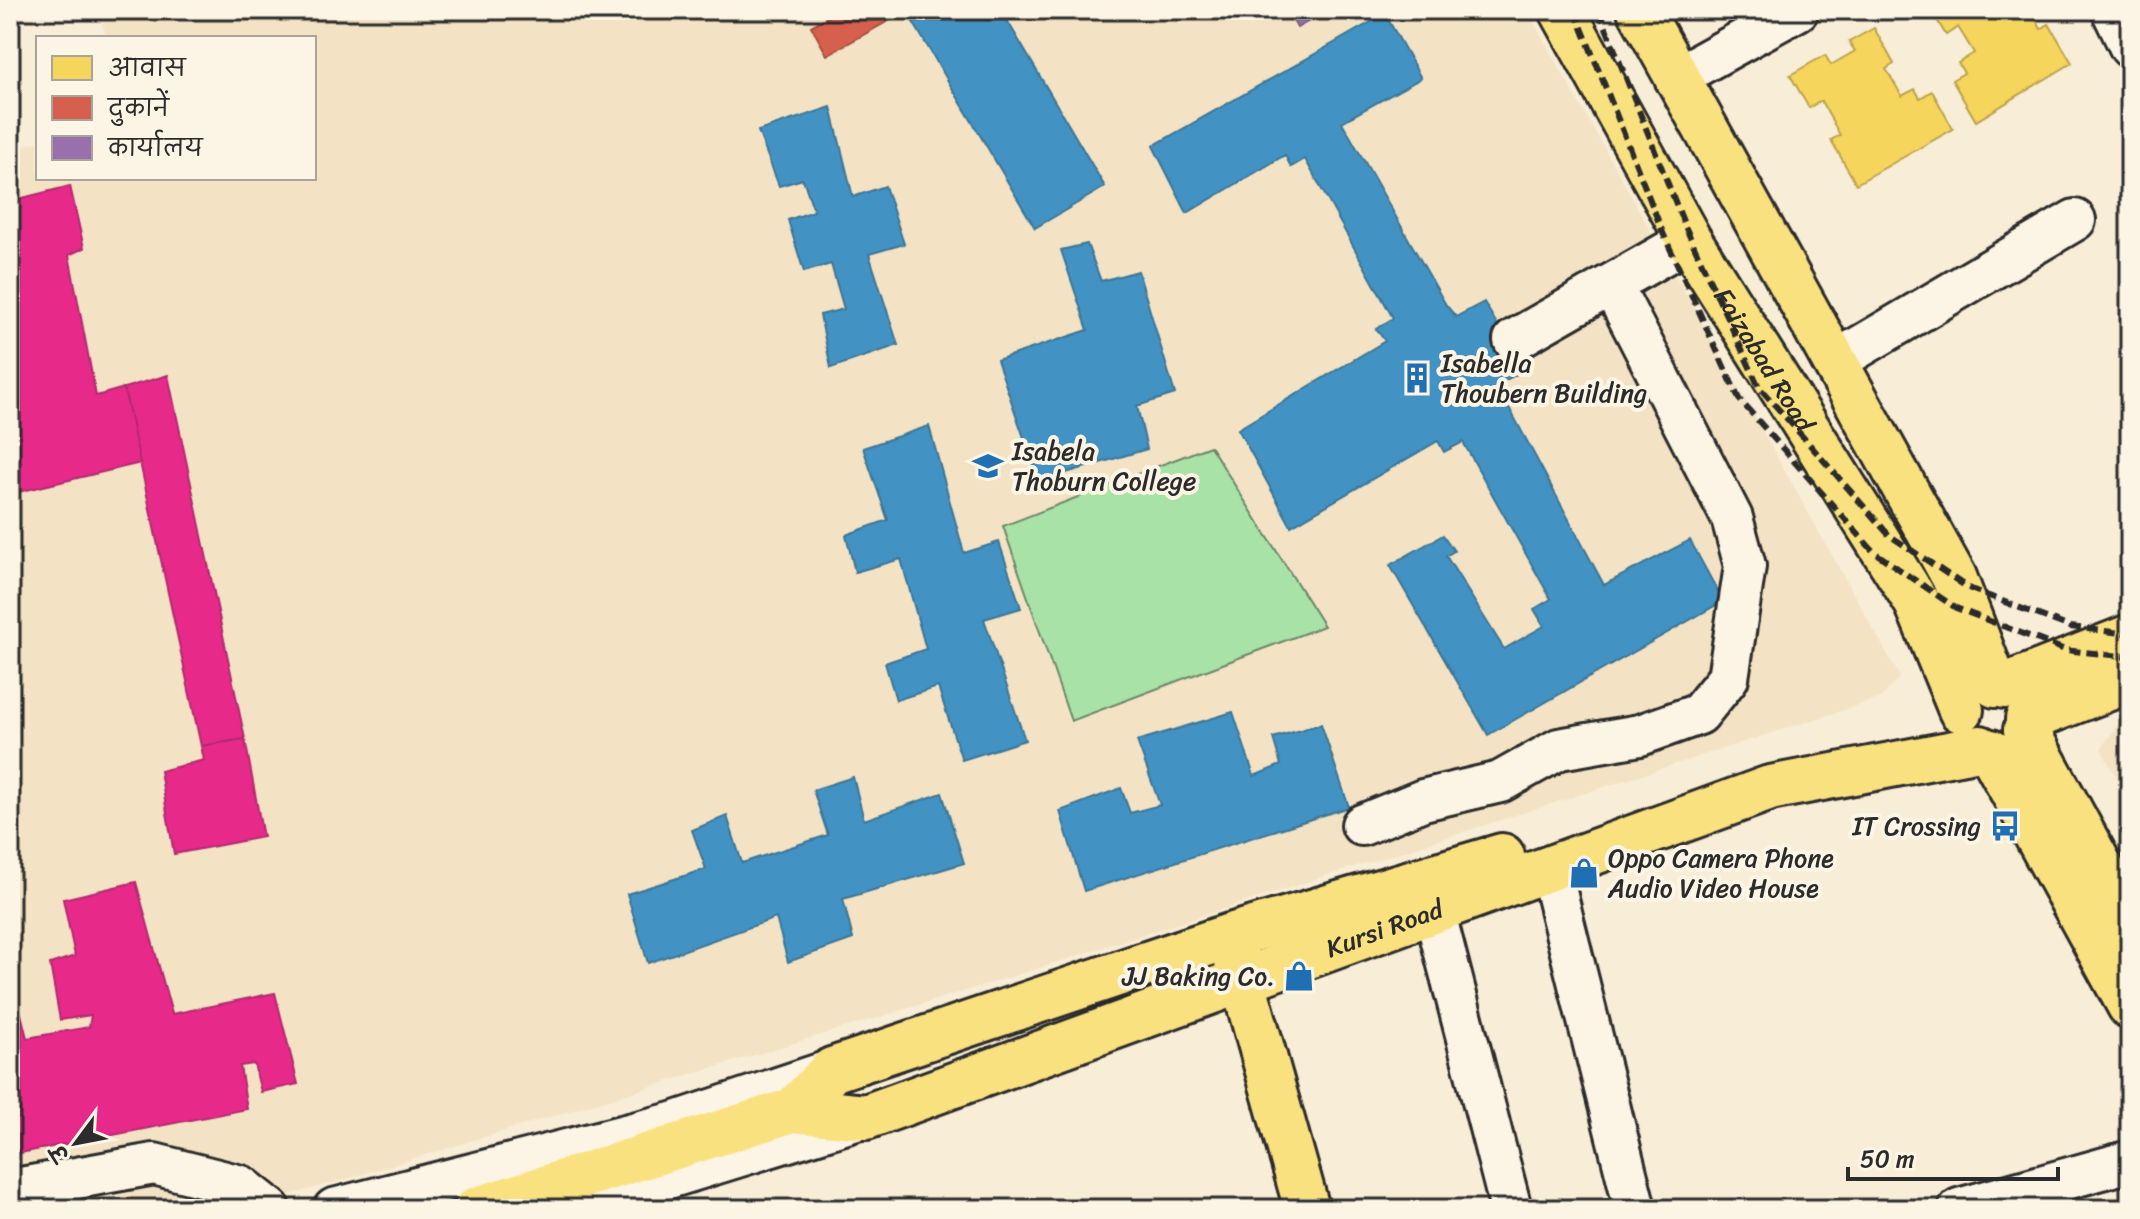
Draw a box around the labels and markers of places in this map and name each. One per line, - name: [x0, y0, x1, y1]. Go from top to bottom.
- place label: Isabella Thoubern Building: [1440, 340, 1647, 416]
- building icon: Isabella Thoubern Building: [1400, 361, 1434, 395]
- place label: Isabela Thoburn College: [1011, 428, 1196, 504]
- school or university icon: Isabela Thoburn College: [971, 449, 1005, 483]
- place label: IT Crossing: [1851, 803, 1981, 849]
- bus stop icon: IT Crossing: [1988, 809, 2022, 843]
- place label: Oppo Camera Phone Audio Video House: [1607, 835, 1834, 911]
- shop icon: Oppo Camera Phone Audio Video House: [1567, 856, 1601, 890]
- place label: JJ Baking Co.: [1121, 953, 1275, 999]
- shop icon: JJ Baking Co.: [1282, 959, 1316, 993]

